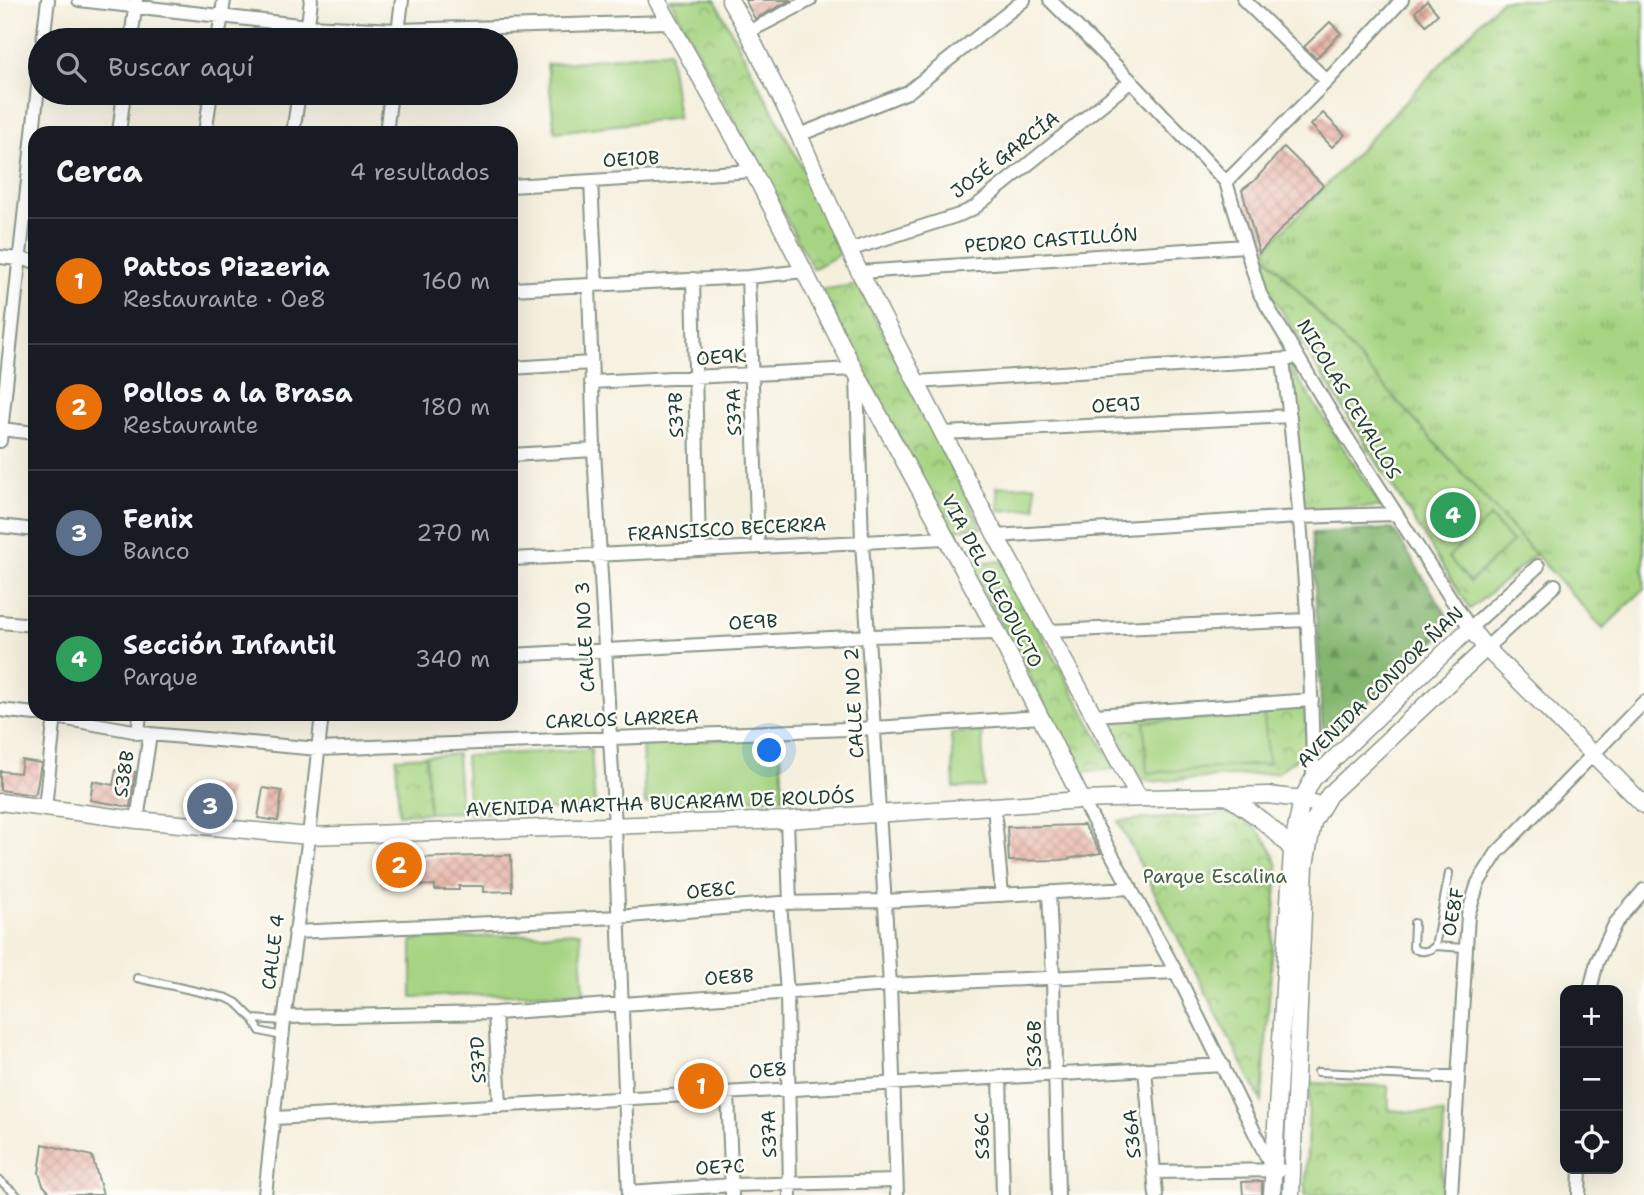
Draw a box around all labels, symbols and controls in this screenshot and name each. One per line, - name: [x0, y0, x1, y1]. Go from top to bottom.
- search box: [28, 28, 518, 105]
- icon: search: [52, 48, 90, 86]
- text: Buscar aquí: [108, 49, 254, 84]
- street label: JOSÉ GARCÍA: [945, 105, 1065, 204]
- street label: OE10B: [602, 145, 660, 173]
- text: Cerca: [56, 151, 143, 192]
- text: 4 resultados: [350, 157, 490, 187]
- street label: PEDRO CASTILLÓN: [963, 220, 1139, 259]
- text: Pattos Pizzeria: [123, 249, 330, 284]
- text: 1: [74, 266, 84, 296]
- text: 160 m: [422, 266, 490, 296]
- text: Restaurante · Oe8: [123, 284, 326, 314]
- street label: NICOLAS CEVALLOS: [1291, 314, 1407, 484]
- street label: OE9K: [695, 343, 747, 371]
- text: Pollos a la Brasa: [123, 375, 353, 410]
- street label: S37A: [721, 387, 747, 436]
- street label: OE9J: [1091, 391, 1141, 419]
- text: 2: [71, 392, 87, 422]
- text: 180 m: [421, 392, 490, 422]
- street label: S37B: [663, 392, 689, 438]
- text: Restaurante: [123, 410, 258, 440]
- pin: 4: [1430, 489, 1476, 541]
- street label: VIA DEL OLEODUCTO: [936, 490, 1048, 672]
- text: Fenix: [123, 501, 193, 536]
- street label: FRANSISCO BECERRA: [627, 511, 827, 547]
- text: 3: [71, 518, 87, 548]
- text: 270 m: [416, 518, 490, 548]
- text: Banco: [123, 536, 190, 566]
- street label: CALLE NO 3: [570, 581, 600, 693]
- street label: AVENIDA CONDOR ÑAN: [1291, 600, 1469, 773]
- street label: OE9B: [728, 608, 778, 636]
- text: Sección Infantil: [123, 627, 336, 662]
- text: 4: [71, 644, 87, 674]
- text: 340 m: [415, 644, 490, 674]
- street label: CALLE NO 2: [839, 647, 869, 759]
- text: Parque: [123, 662, 198, 692]
- street label: CARLOS LARREA: [545, 704, 699, 734]
- your location: [752, 733, 786, 767]
- street label: S38B: [108, 749, 140, 799]
- pin: 3: [187, 780, 233, 832]
- street label: AVENIDA MARTHA BUCARAM DE ROLDÓS: [465, 783, 855, 822]
- pin: 2: [376, 839, 422, 891]
- park label: Parque Escalina: [1143, 864, 1287, 889]
- street label: OE8C: [685, 875, 737, 905]
- street label: OE8F: [1436, 886, 1470, 938]
- street label: CALLE 4: [256, 913, 290, 991]
- street label: OE8B: [703, 963, 755, 991]
- map controls: [1560, 985, 1623, 1174]
- button: +: [1560, 985, 1623, 1048]
- street label: S36B: [1022, 1020, 1047, 1068]
- street label: S37D: [464, 1036, 492, 1084]
- button: −: [1560, 1048, 1623, 1111]
- street label: OE8: [748, 1056, 788, 1084]
- pin: 1: [678, 1060, 724, 1112]
- street label: S36A: [1117, 1108, 1147, 1160]
- street label: S37A: [756, 1109, 782, 1158]
- button: locate: [1560, 1111, 1623, 1174]
- street label: S36C: [969, 1112, 995, 1160]
- street label: OE7C: [695, 1153, 745, 1181]

